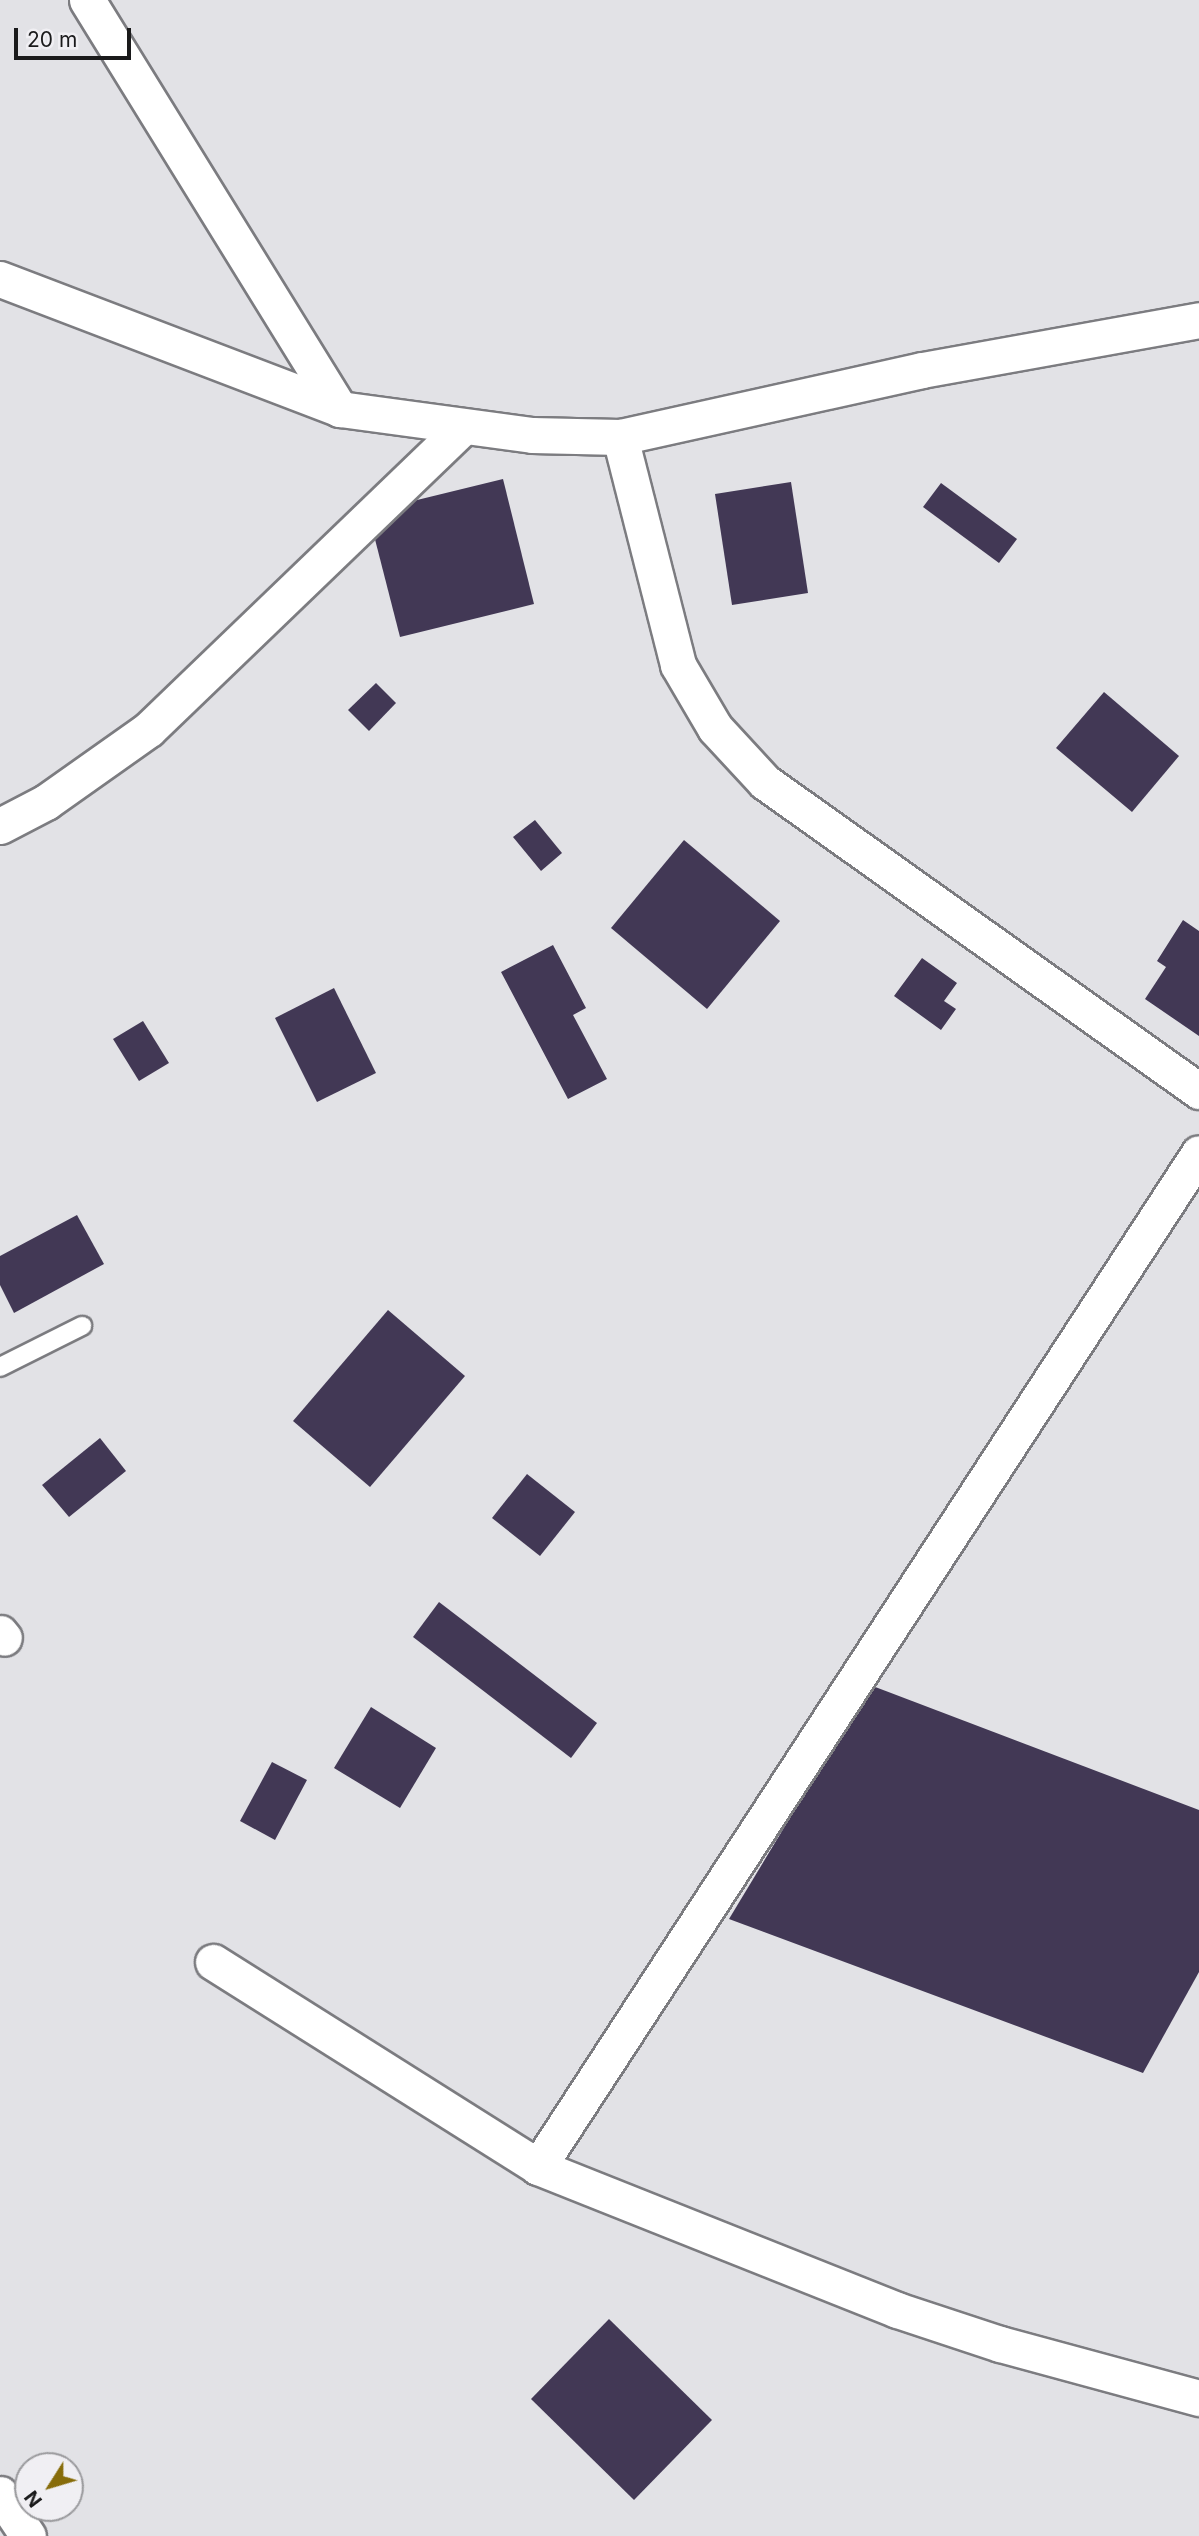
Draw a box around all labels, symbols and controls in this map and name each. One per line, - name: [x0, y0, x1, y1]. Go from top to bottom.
- scale bar: [18, 14, 135, 58]
- text: 20 m: [27, 27, 77, 52]
- north arrow: [14, 2452, 84, 2522]
- text: N: [20, 2486, 47, 2511]

